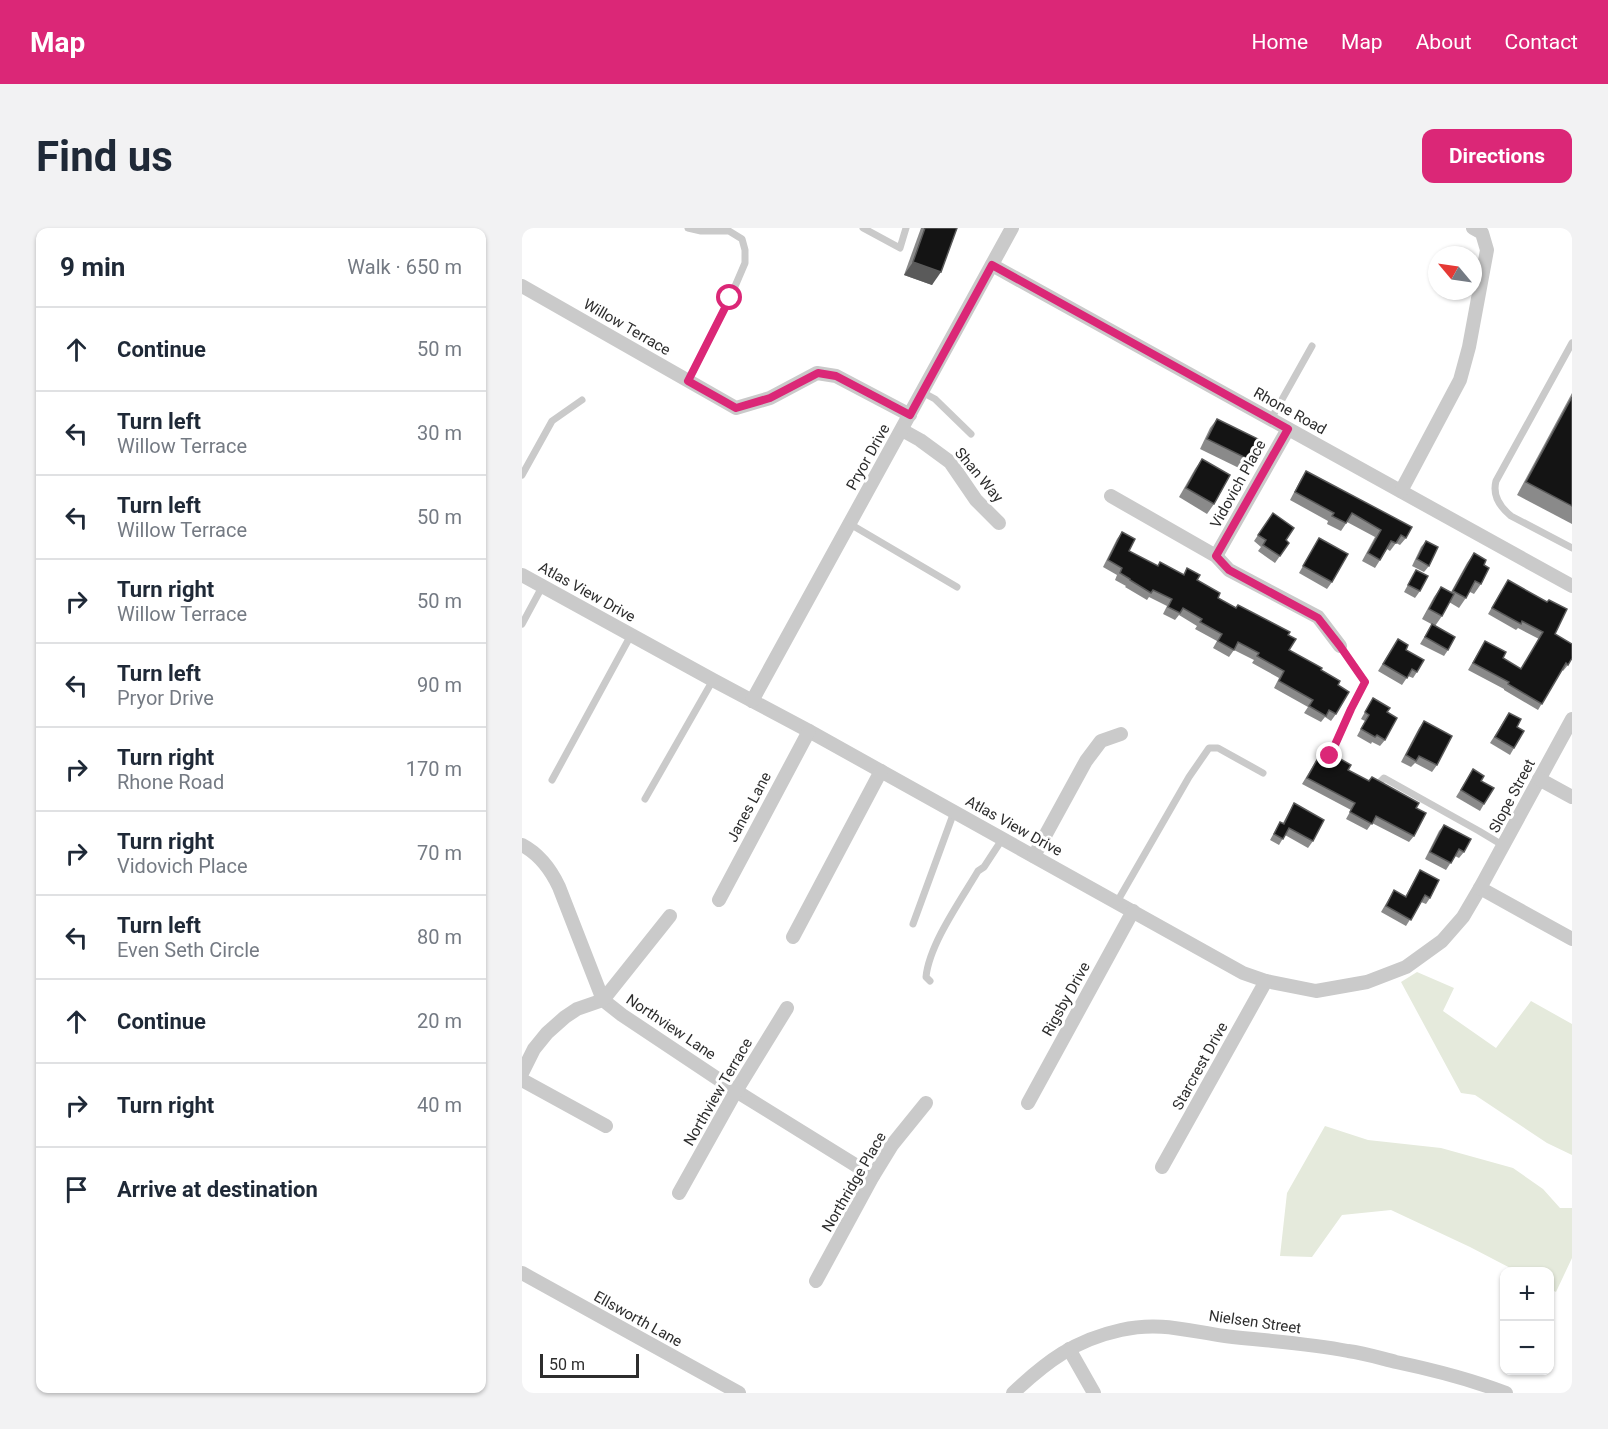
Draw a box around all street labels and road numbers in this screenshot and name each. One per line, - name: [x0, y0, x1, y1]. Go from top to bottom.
- street label: Willow Terrace: [580, 295, 674, 359]
- street label: Rhone Road: [1250, 384, 1330, 438]
- street label: Pryor Drive: [842, 421, 894, 493]
- street label: Vidovich Place: [1206, 437, 1270, 531]
- street label: Shan Way: [951, 444, 1007, 506]
- street label: Atlas View Drive: [536, 558, 638, 626]
- street label: Slope Street: [1485, 756, 1539, 836]
- street label: Janes Lane: [723, 769, 775, 845]
- street label: Atlas View Drive: [963, 792, 1065, 860]
- street label: Rigsby Drive: [1038, 959, 1094, 1039]
- street label: Northview Lane: [623, 990, 719, 1064]
- street label: Starcrest Drive: [1168, 1019, 1232, 1113]
- street label: Northview Terrace: [680, 1035, 756, 1149]
- street label: Northridge Place: [818, 1129, 890, 1235]
- street label: Ellsworth Lane: [591, 1287, 685, 1351]
- street label: Nielsen Street: [1208, 1307, 1302, 1337]

